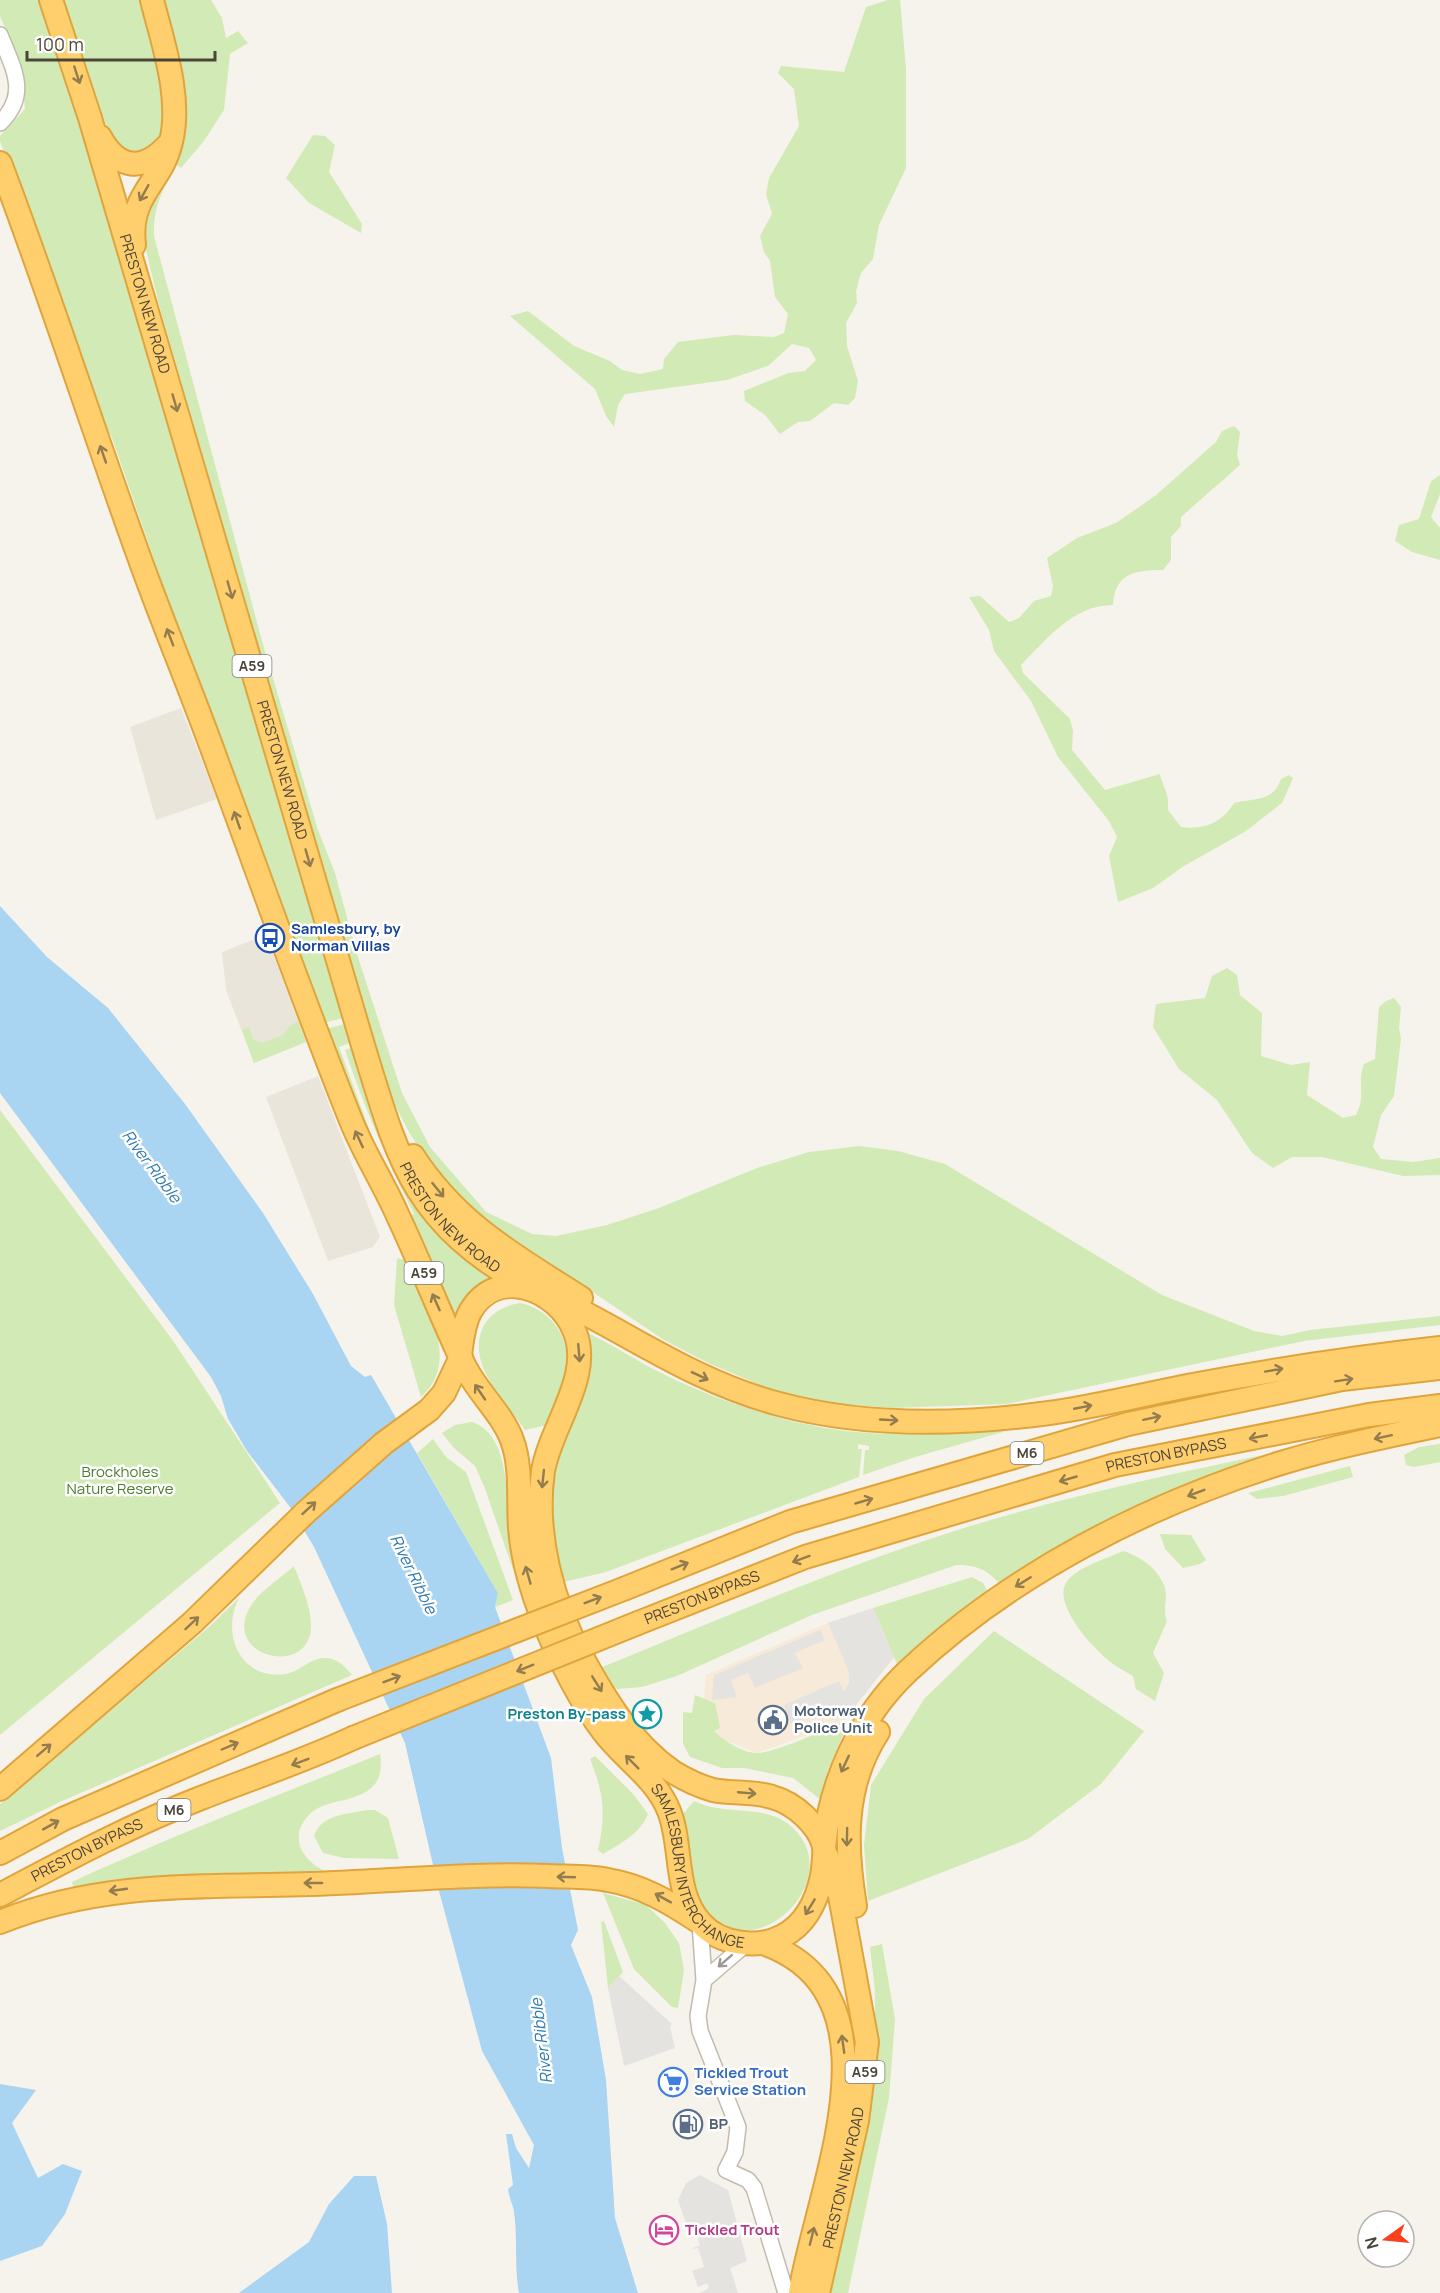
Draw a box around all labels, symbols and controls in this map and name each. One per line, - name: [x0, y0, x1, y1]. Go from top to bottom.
- scale bar: [27, 24, 214, 62]
- text: 100 m: [36, 32, 84, 56]
- one-way arrow: [72, 65, 83, 84]
- one-way arrow: [138, 184, 150, 201]
- street label: PRESTON NEW ROAD: [115, 231, 176, 376]
- one-way arrow: [170, 393, 181, 412]
- one-way arrow: [96, 445, 107, 463]
- one-way arrow: [225, 580, 236, 599]
- one-way arrow: [163, 628, 174, 647]
- road number: A59: [232, 655, 272, 677]
- street label: PRESTON NEW ROAD: [252, 698, 313, 842]
- one-way arrow: [231, 811, 242, 830]
- one-way arrow: [303, 848, 314, 867]
- place label: Samlesbury, by Norman Villas: [291, 918, 401, 956]
- bus stop icon: Samlesbury, by Norman Villas: [254, 922, 286, 954]
- water label: River Ribble: [117, 1125, 188, 1208]
- one-way arrow: [353, 1130, 365, 1148]
- street label: PRESTON NEW ROAD: [395, 1158, 505, 1277]
- one-way arrow: [431, 1182, 444, 1198]
- road number: A59: [404, 1262, 444, 1284]
- one-way arrow: [430, 1293, 442, 1311]
- one-way arrow: [574, 1342, 585, 1362]
- one-way arrow: [1264, 1364, 1283, 1375]
- one-way arrow: [690, 1370, 708, 1382]
- one-way arrow: [1333, 1374, 1353, 1385]
- one-way arrow: [474, 1385, 486, 1401]
- one-way arrow: [1072, 1401, 1092, 1412]
- one-way arrow: [1143, 1412, 1162, 1424]
- one-way arrow: [878, 1414, 898, 1425]
- street label: PRESTON BYPASS: [1103, 1432, 1228, 1477]
- one-way arrow: [1249, 1432, 1269, 1443]
- one-way arrow: [1373, 1432, 1393, 1443]
- road number: M6: [1010, 1442, 1044, 1464]
- park label: Brockholes Nature Reserve: [67, 1461, 174, 1499]
- one-way arrow: [537, 1468, 548, 1488]
- one-way arrow: [1059, 1474, 1078, 1485]
- one-way arrow: [1188, 1488, 1206, 1499]
- one-way arrow: [854, 1494, 873, 1506]
- one-way arrow: [302, 1501, 317, 1515]
- water label: River Ribble: [385, 1531, 443, 1619]
- one-way arrow: [792, 1554, 811, 1565]
- one-way arrow: [671, 1560, 689, 1571]
- street label: PRESTON BYPASS: [641, 1565, 763, 1629]
- one-way arrow: [522, 1566, 533, 1585]
- one-way arrow: [1015, 1577, 1032, 1589]
- one-way arrow: [583, 1594, 602, 1605]
- one-way arrow: [184, 1615, 199, 1630]
- one-way arrow: [516, 1663, 535, 1674]
- one-way arrow: [382, 1672, 400, 1683]
- one-way arrow: [592, 1675, 604, 1692]
- place icon: Preston By-pass: [631, 1698, 663, 1730]
- place label: Motorway Police Unit: [794, 1700, 872, 1738]
- place label: Preston By-pass: [507, 1703, 626, 1724]
- public building icon: Motorway Police Unit: [757, 1704, 789, 1736]
- one-way arrow: [220, 1740, 238, 1752]
- one-way arrow: [36, 1743, 51, 1757]
- one-way arrow: [838, 1754, 850, 1772]
- one-way arrow: [624, 1755, 639, 1769]
- one-way arrow: [292, 1757, 310, 1768]
- street label: SAMLESBURY INTERCHANGE: [646, 1779, 746, 1953]
- one-way arrow: [736, 1788, 756, 1799]
- road number: M6: [158, 1799, 190, 1821]
- street label: PRESTON BYPASS: [27, 1813, 146, 1887]
- one-way arrow: [42, 1819, 60, 1830]
- one-way arrow: [841, 1827, 853, 1847]
- one-way arrow: [556, 1871, 576, 1882]
- one-way arrow: [303, 1878, 323, 1889]
- one-way arrow: [109, 1885, 128, 1896]
- one-way arrow: [655, 1892, 672, 1904]
- one-way arrow: [804, 1898, 816, 1915]
- one-way arrow: [717, 1954, 732, 1968]
- water label: River Ribble: [525, 1995, 557, 2085]
- one-way arrow: [837, 2035, 848, 2055]
- road number: A59: [846, 2061, 884, 2083]
- place label: Tickled Trout Service Station: [694, 2062, 806, 2100]
- supermarket icon: Tickled Trout Service Station: [657, 2066, 689, 2098]
- street label: PRESTON NEW ROAD: [817, 2106, 869, 2251]
- fuel station icon: BP: [672, 2108, 704, 2140]
- place label: BP: [709, 2113, 728, 2134]
- north arrow: [1356, 2209, 1416, 2269]
- hotel icon: Tickled Trout: [648, 2214, 680, 2246]
- place label: Tickled Trout: [685, 2219, 780, 2240]
- one-way arrow: [807, 2227, 819, 2246]
- text: N: [1359, 2234, 1384, 2251]

